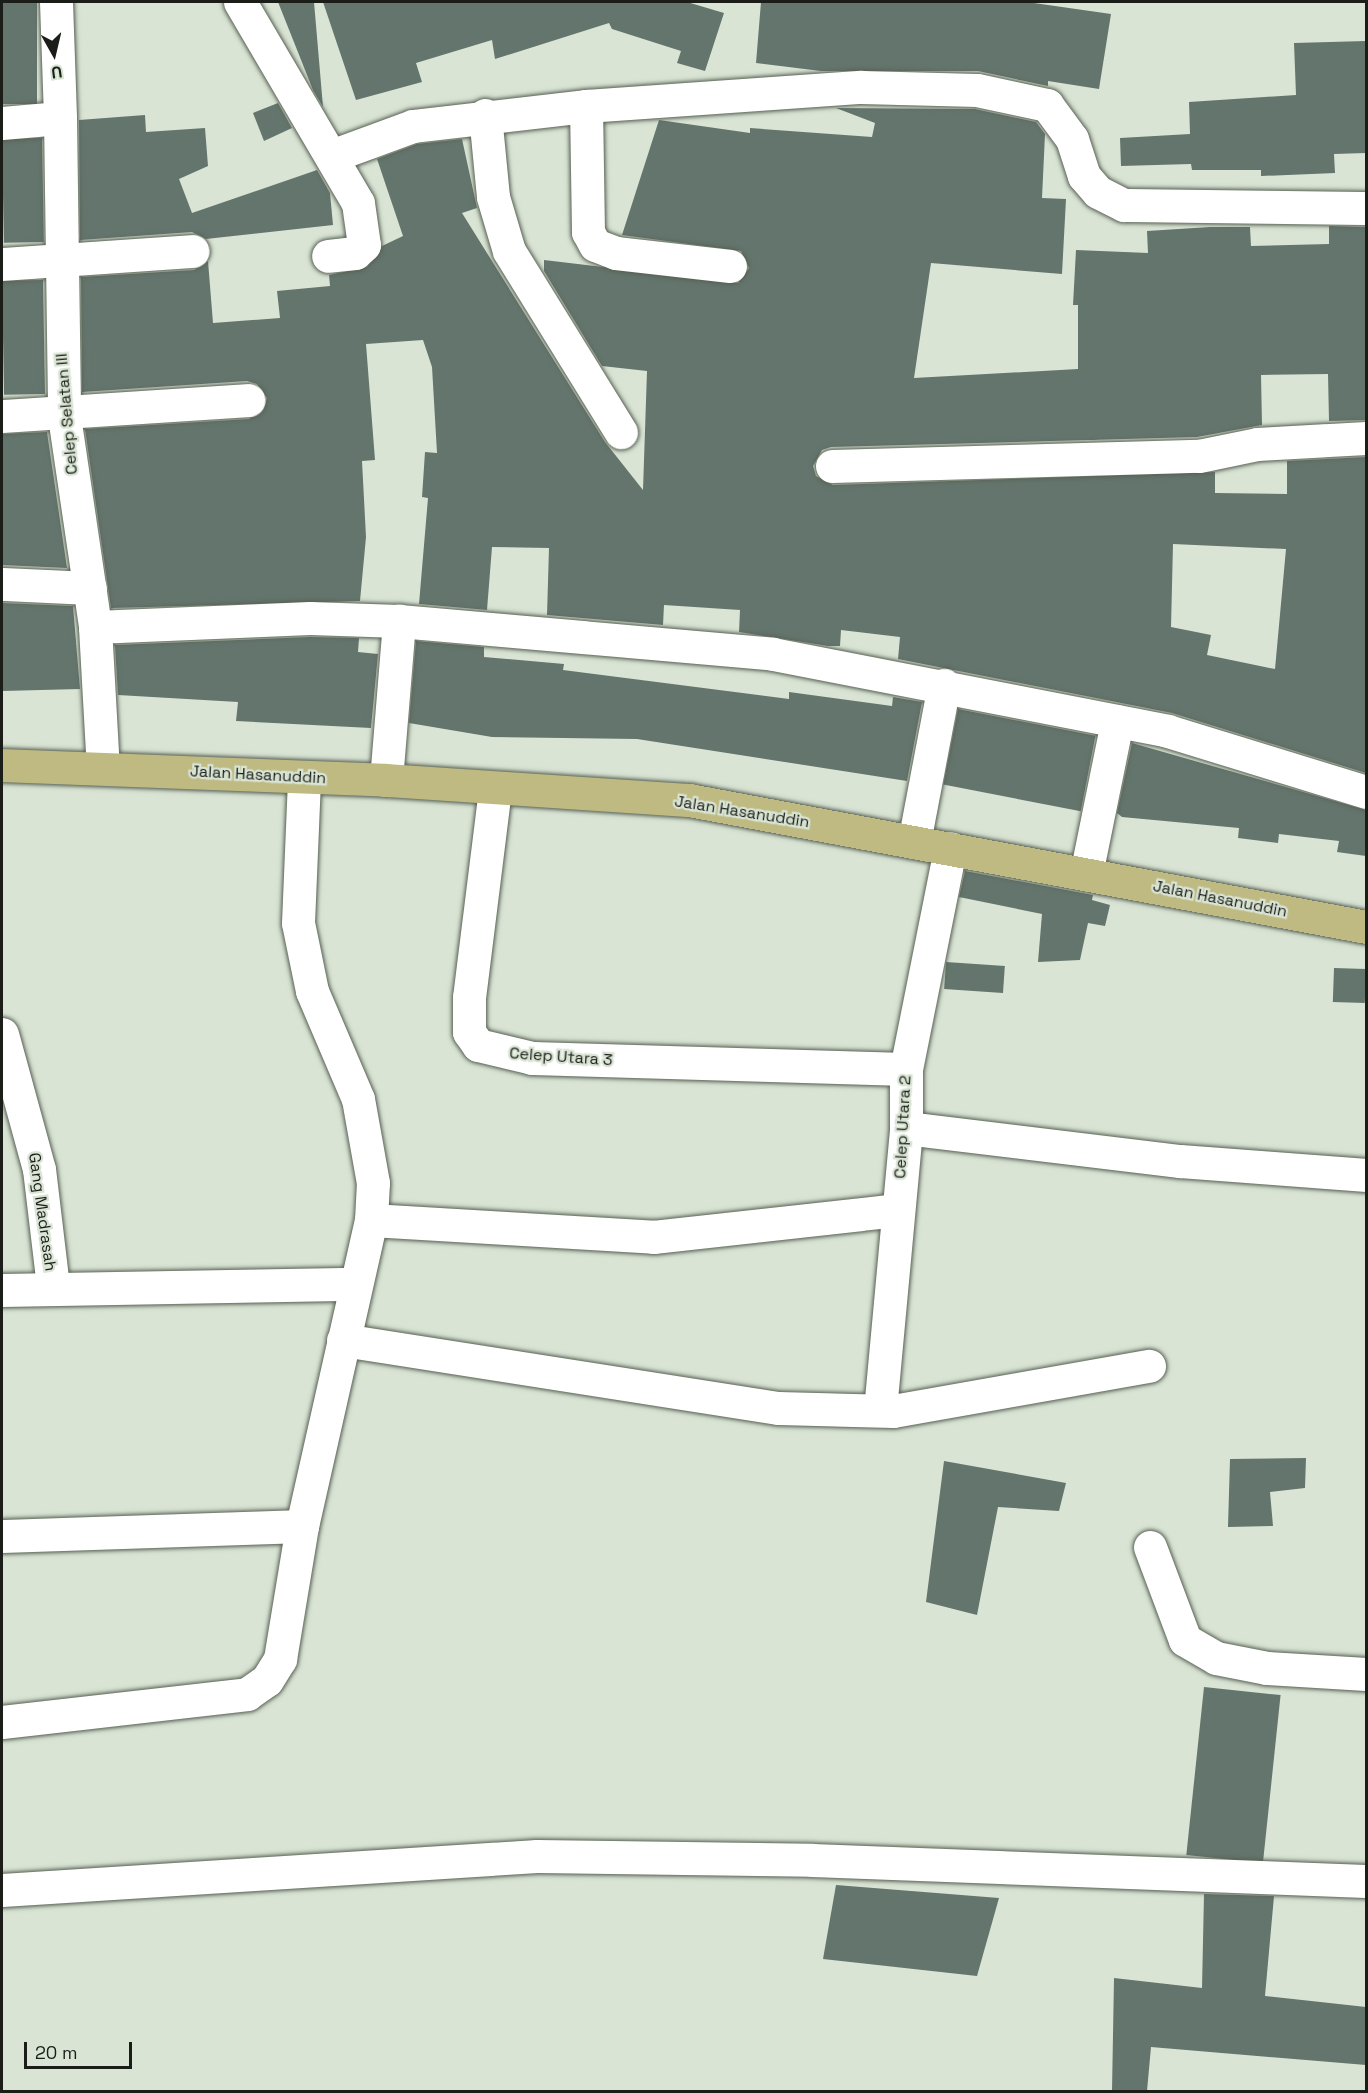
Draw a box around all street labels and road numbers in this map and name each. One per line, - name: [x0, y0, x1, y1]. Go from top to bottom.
- street label: Celep Selatan III: [52, 353, 82, 475]
- street label: Jalan Hasanuddin: [189, 762, 327, 788]
- street label: Jalan Hasanuddin: [673, 792, 811, 832]
- street label: Jalan Hasanuddin: [1151, 877, 1289, 921]
- street label: Celep Utara 3: [509, 1044, 613, 1070]
- street label: Celep Utara 2: [891, 1075, 915, 1179]
- street label: Gang Madrasah: [24, 1152, 60, 1272]

